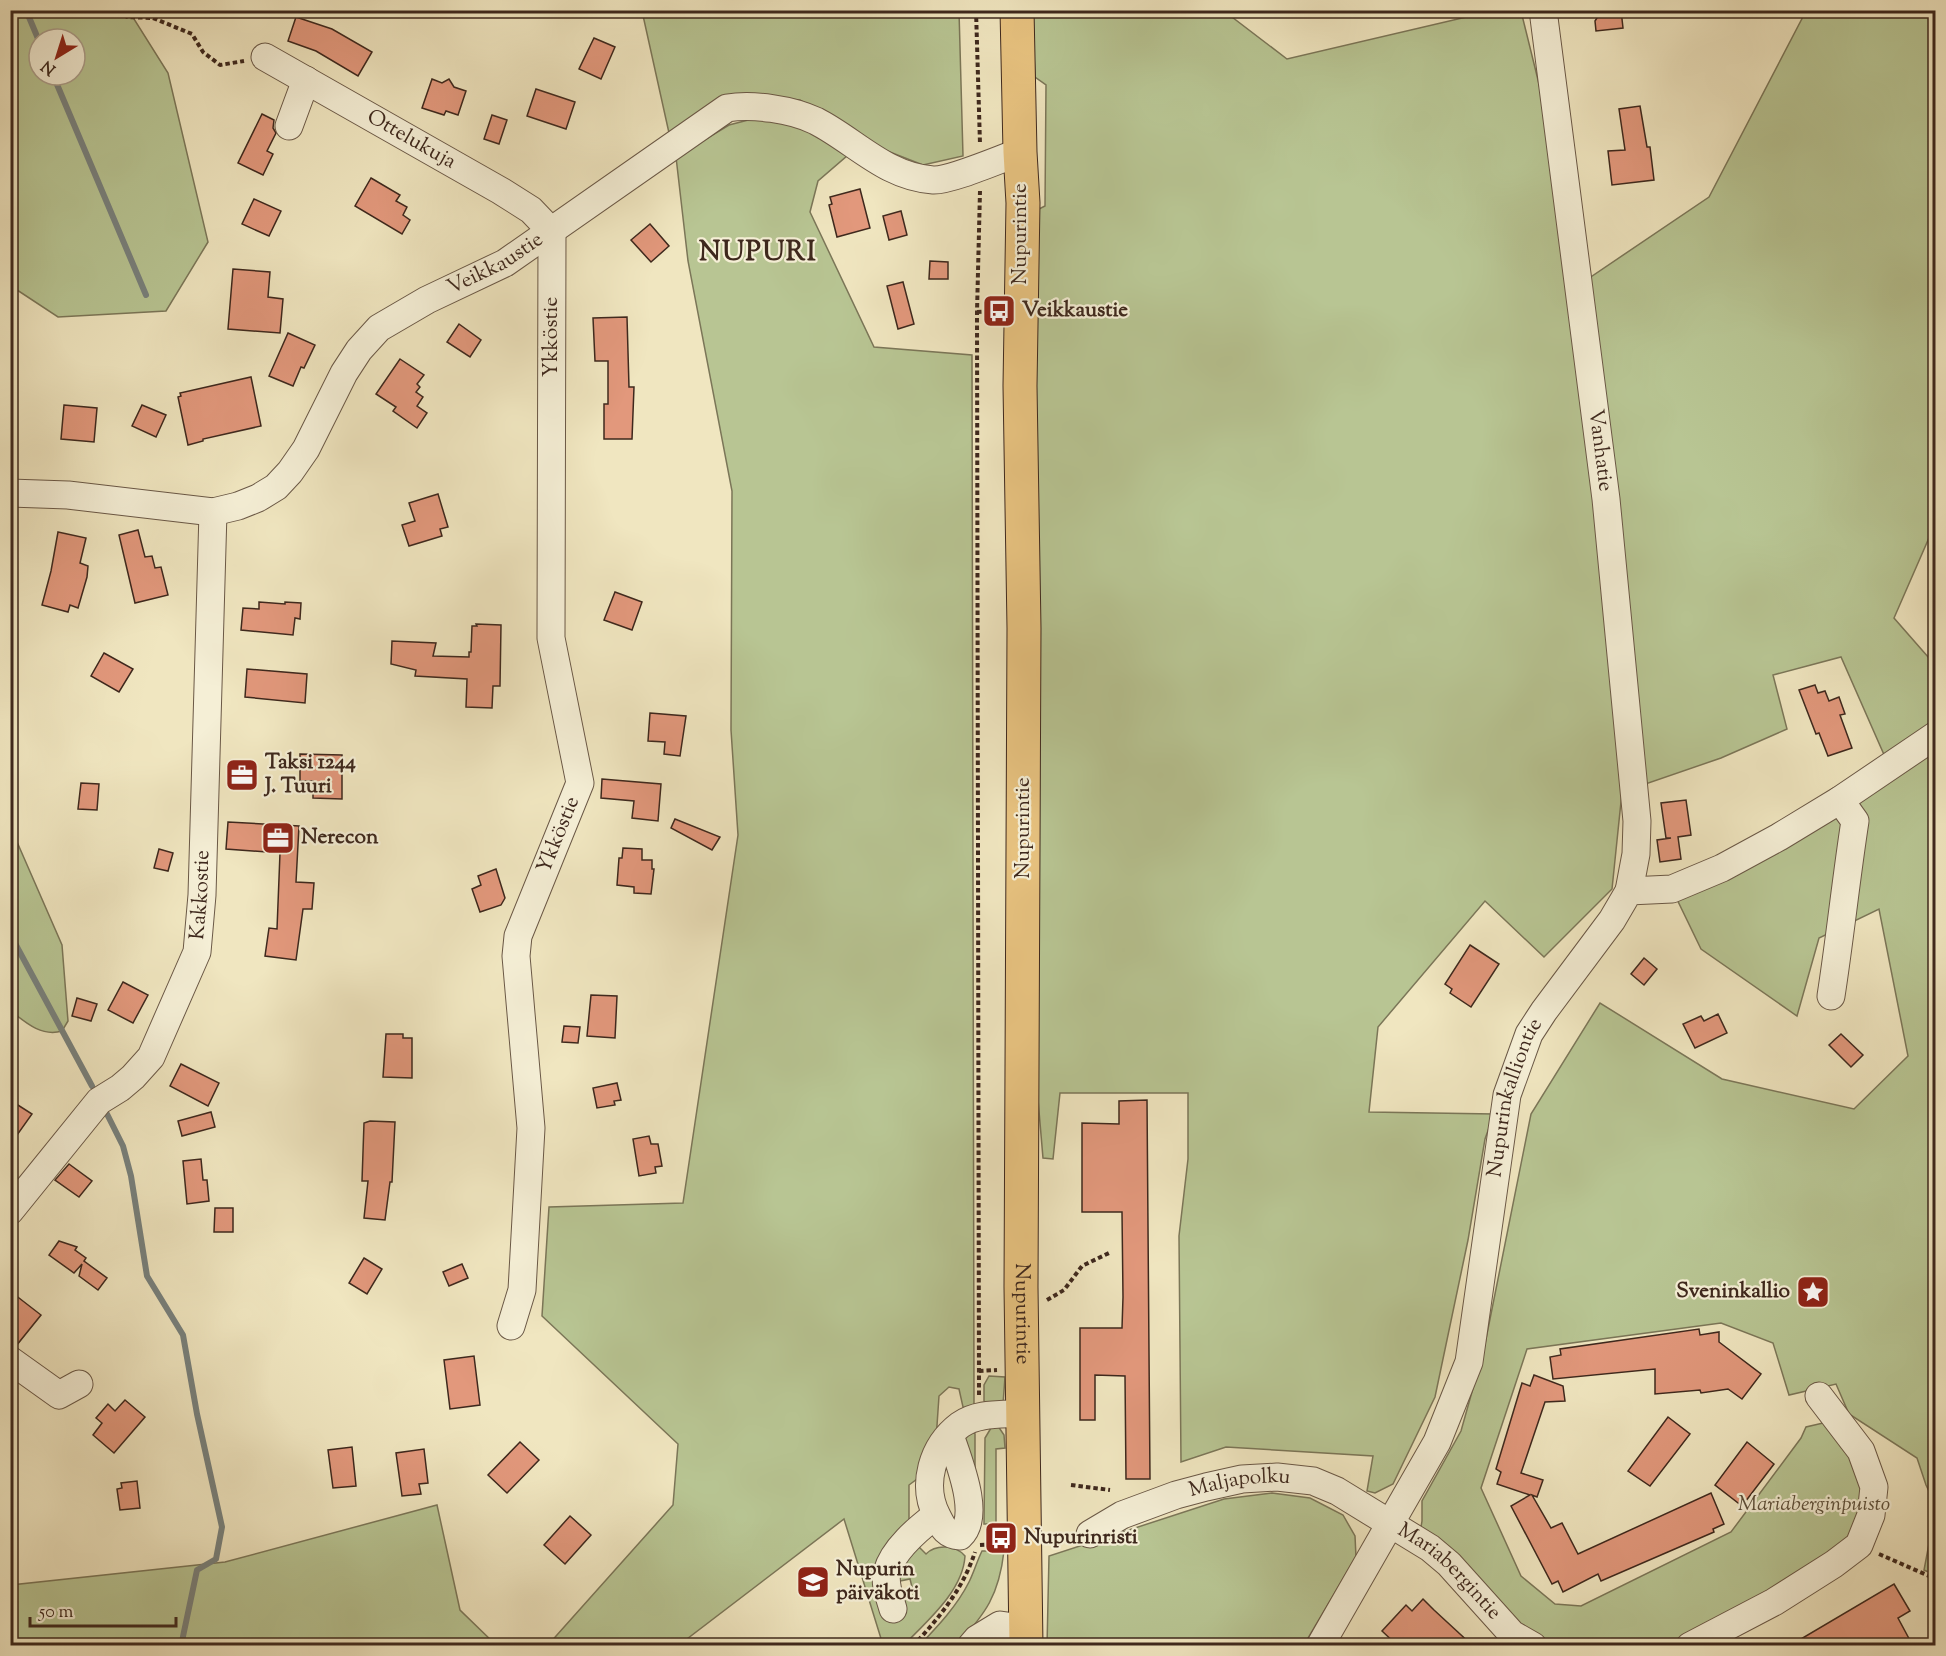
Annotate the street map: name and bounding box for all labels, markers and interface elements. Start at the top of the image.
north arrow [27,27,87,87]
text: N [37,54,61,80]
street label: Ottelukuja [361,103,462,177]
street label: Nupurintie [1006,183,1036,285]
street label: Veikkaustie [443,225,550,303]
district label: NUPURI [699,234,817,273]
bus stop icon: Veikkaustie [981,293,1017,329]
place label: Veikkaustie [1022,296,1128,326]
street label: Ykköstie [537,297,567,377]
street label: Vanhatie [1580,408,1620,493]
place label: Taksi 1244 J. Tuuri [263,748,356,802]
office icon: Taksi 1244 J. Tuuri [224,757,260,793]
street label: Nupurintie [1009,777,1039,879]
street label: Ykköstie [530,792,588,878]
office icon: Nerecon [260,820,296,856]
place label: Nerecon [301,823,379,853]
street label: Kakkostie [183,850,218,941]
street label: Nupurinkalliontie [1480,1012,1550,1179]
street label: Nupurintie [1006,1263,1037,1365]
place icon: Sveninkallio [1795,1274,1831,1310]
place label: Sveninkallio [1676,1277,1791,1307]
street label: Maljapolku [1186,1462,1292,1506]
park label: Mariaberginpuisto [1738,1490,1890,1520]
street label: Mariabergintie [1391,1516,1508,1627]
bus stop icon: Nupurinristi [983,1520,1019,1556]
place label: Nupurinristi [1024,1523,1138,1553]
place label: Nupurin päiväkoti [836,1555,919,1609]
school or university icon: Nupurin päiväkoti [795,1564,831,1600]
scale bar [30,1590,176,1628]
text: 50 m [38,1600,74,1626]

